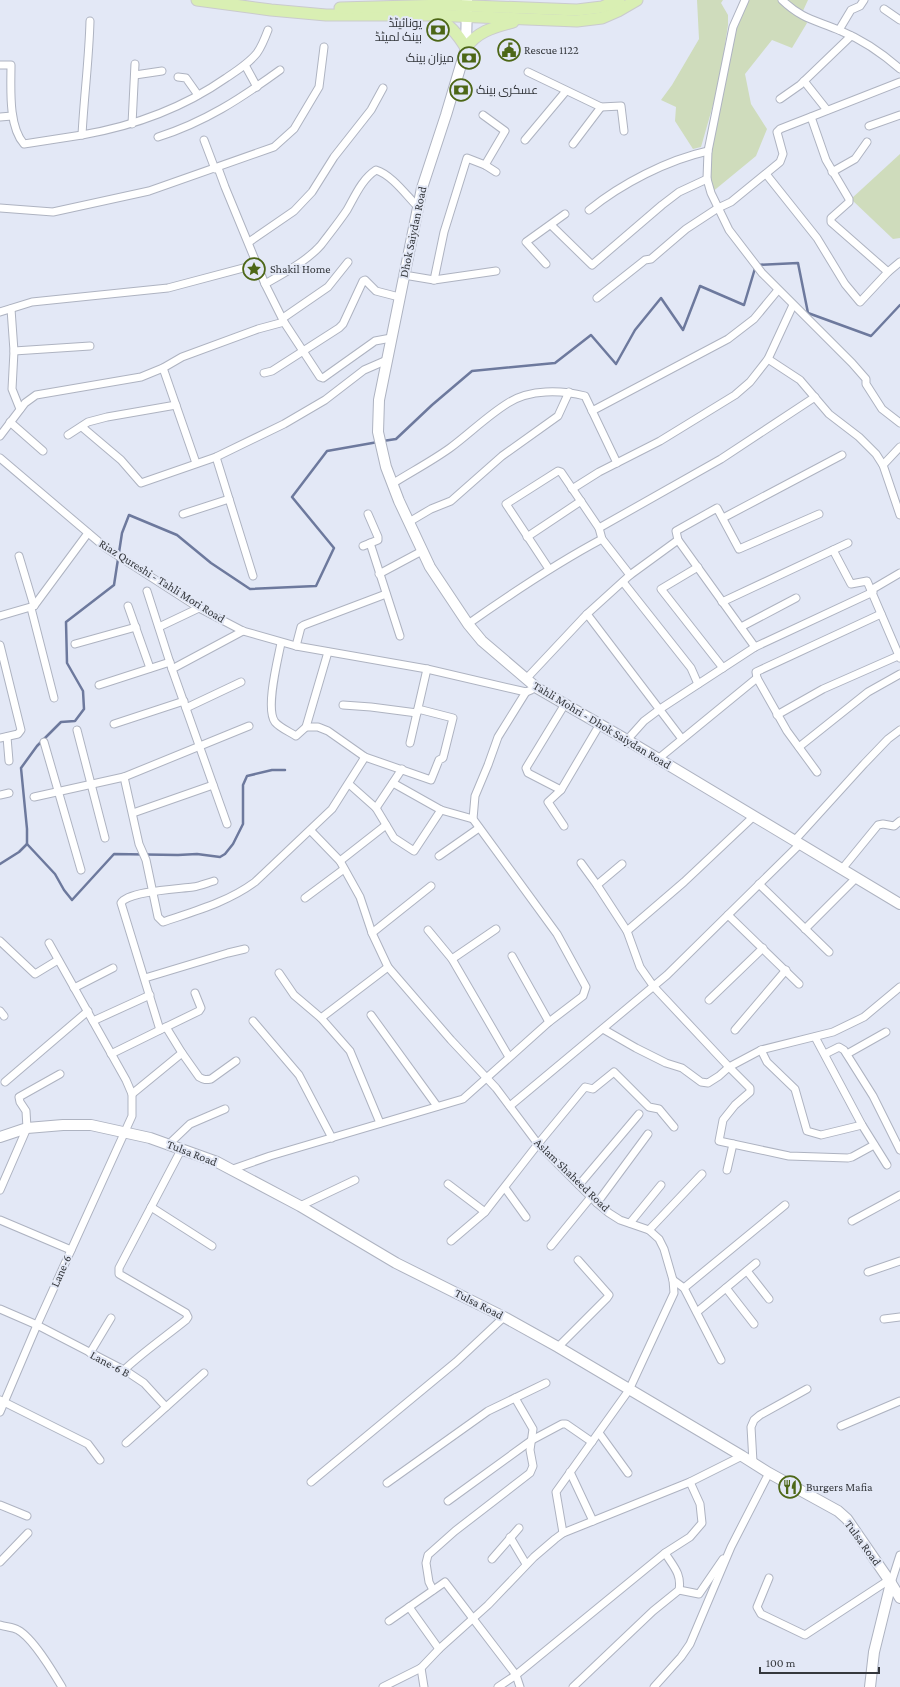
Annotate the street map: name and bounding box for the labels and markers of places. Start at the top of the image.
place label: یونائیٹڈ بینک لمیٹڈ [375,16,423,44]
bank icon: یونائیٹڈ بینک لمیٹڈ [425,17,451,43]
public building icon: Rescue 1122 [496,37,522,63]
place label: Rescue 1122 [524,43,579,57]
bank icon: میزان بینک [456,45,482,71]
place label: میزان بینک [406,51,454,65]
bank icon: عسکری بینک [448,77,474,103]
place label: عسکری بینک [476,83,538,97]
place icon: Shakil Home [241,256,267,282]
place label: Shakil Home [270,262,331,276]
restaurant icon: Burgers Mafia [777,1474,803,1500]
place label: Burgers Mafia [806,1480,873,1494]

